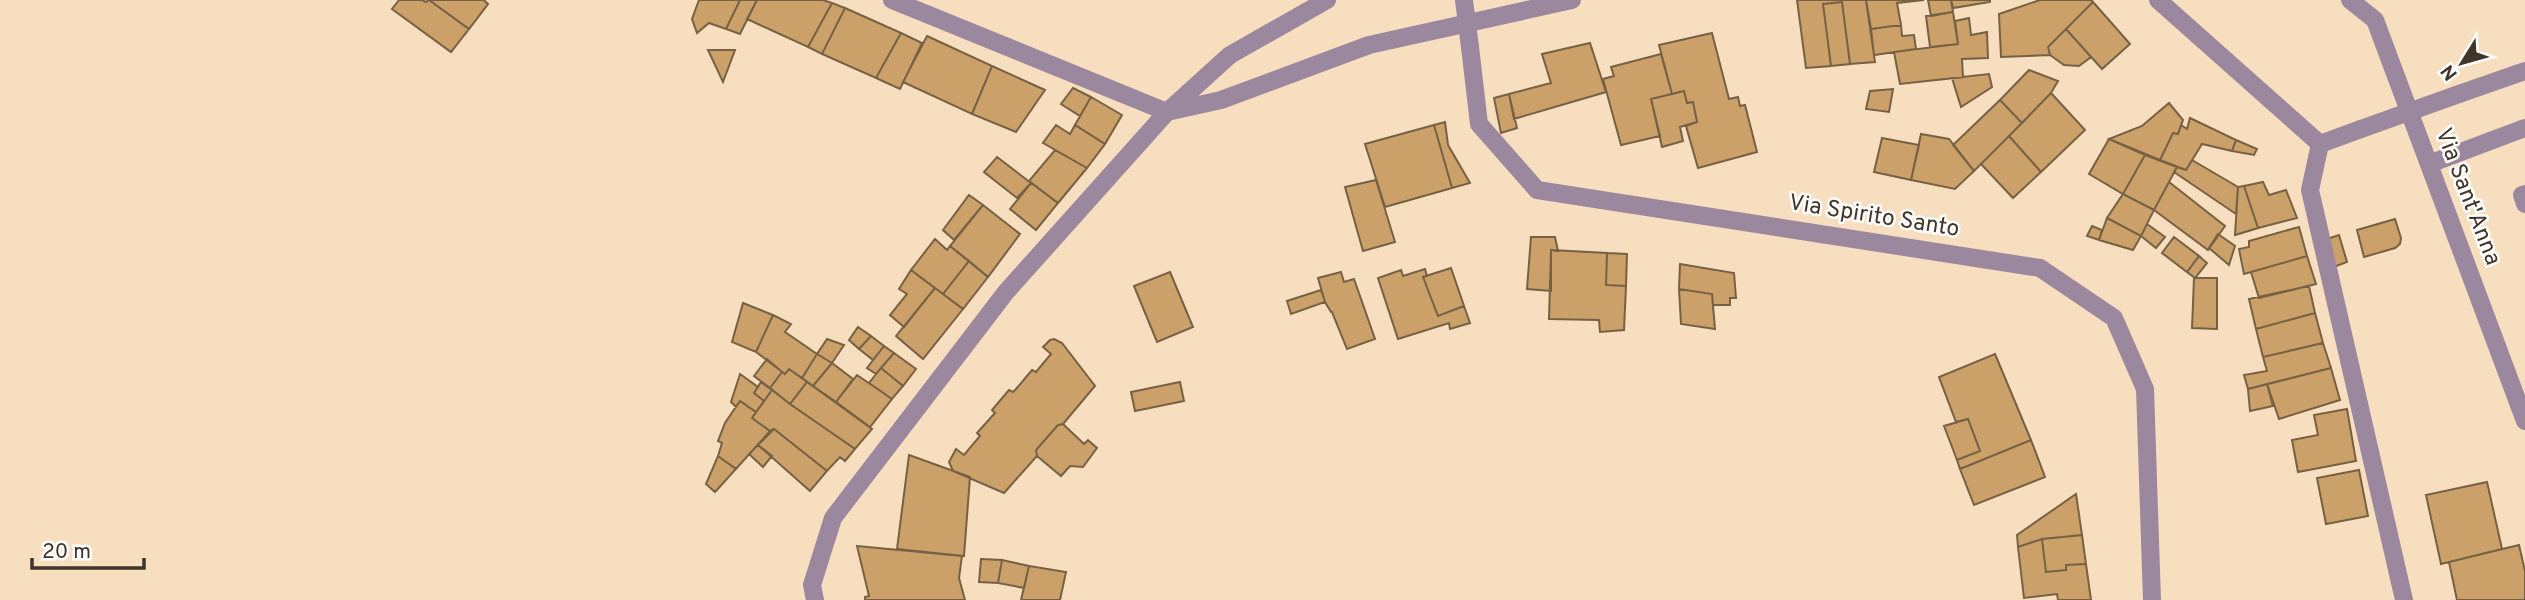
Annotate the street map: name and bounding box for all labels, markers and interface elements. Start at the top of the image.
north arrow [2427,28,2497,98]
text: N [2436,59,2464,85]
street label: Via Sant'Anna [2428,124,2506,270]
street label: Via Spirito Santo [1787,189,1961,245]
scale bar [32,526,144,570]
text: 20 m [42,539,91,566]

